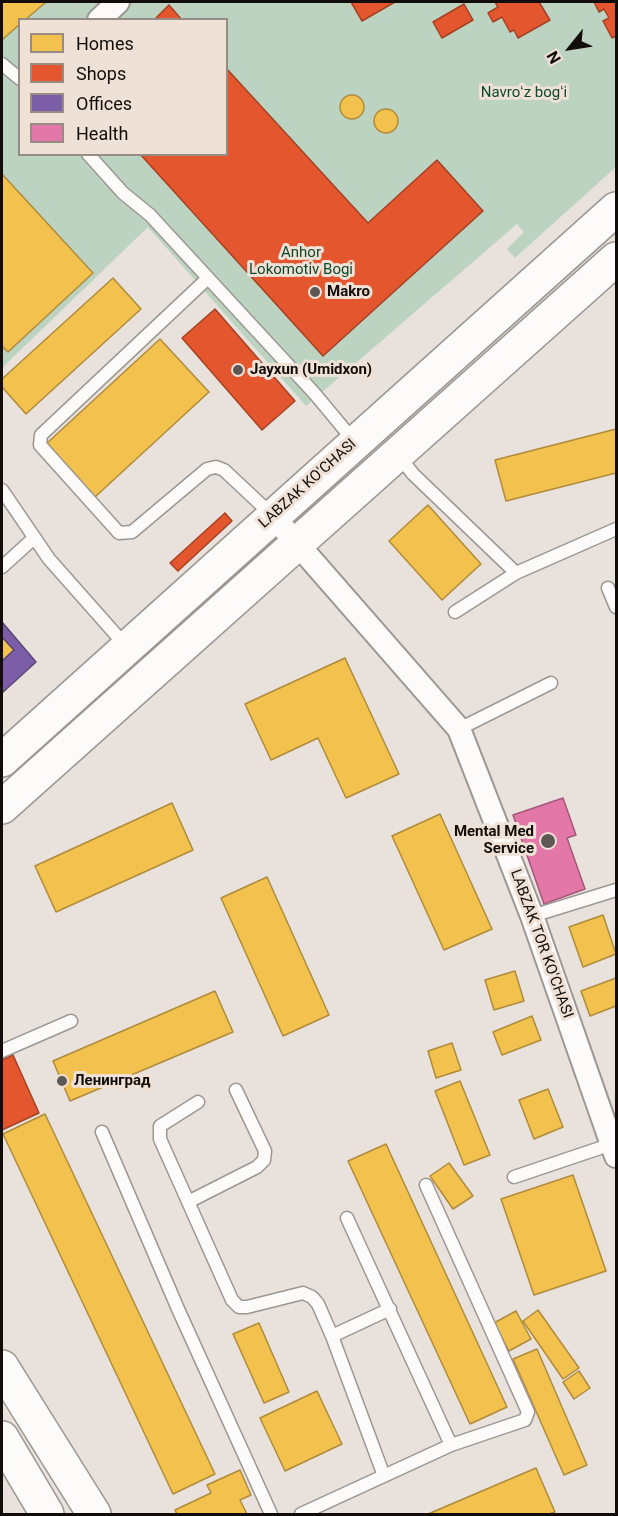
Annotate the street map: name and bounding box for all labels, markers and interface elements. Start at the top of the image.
legend [18,18,228,156]
north arrow [540,18,600,78]
text: Homes [76,33,134,54]
text: N [543,48,565,67]
text: Shops [76,63,126,84]
park label: Navroʻz bogʻi [481,84,567,102]
text: Offices [76,93,132,114]
text: Health [76,123,128,144]
park label: Anhor Lokomotiv Bogi [249,244,353,279]
place label: Makro [327,283,370,301]
marker: Makro [308,285,322,299]
place label: Jayxun (Umidxon) [250,361,372,379]
marker: Jayxun (Umidxon) [231,363,245,377]
street label: LABZAK KO'CHASI [256,436,360,532]
place label: Mental Med Service [454,823,534,858]
marker: Mental Med Service [539,832,557,850]
street label: LABZAK TOR KO'CHASI [506,867,576,1021]
place label: Ленинград [74,1072,150,1090]
marker: Ленинград [55,1074,69,1088]

